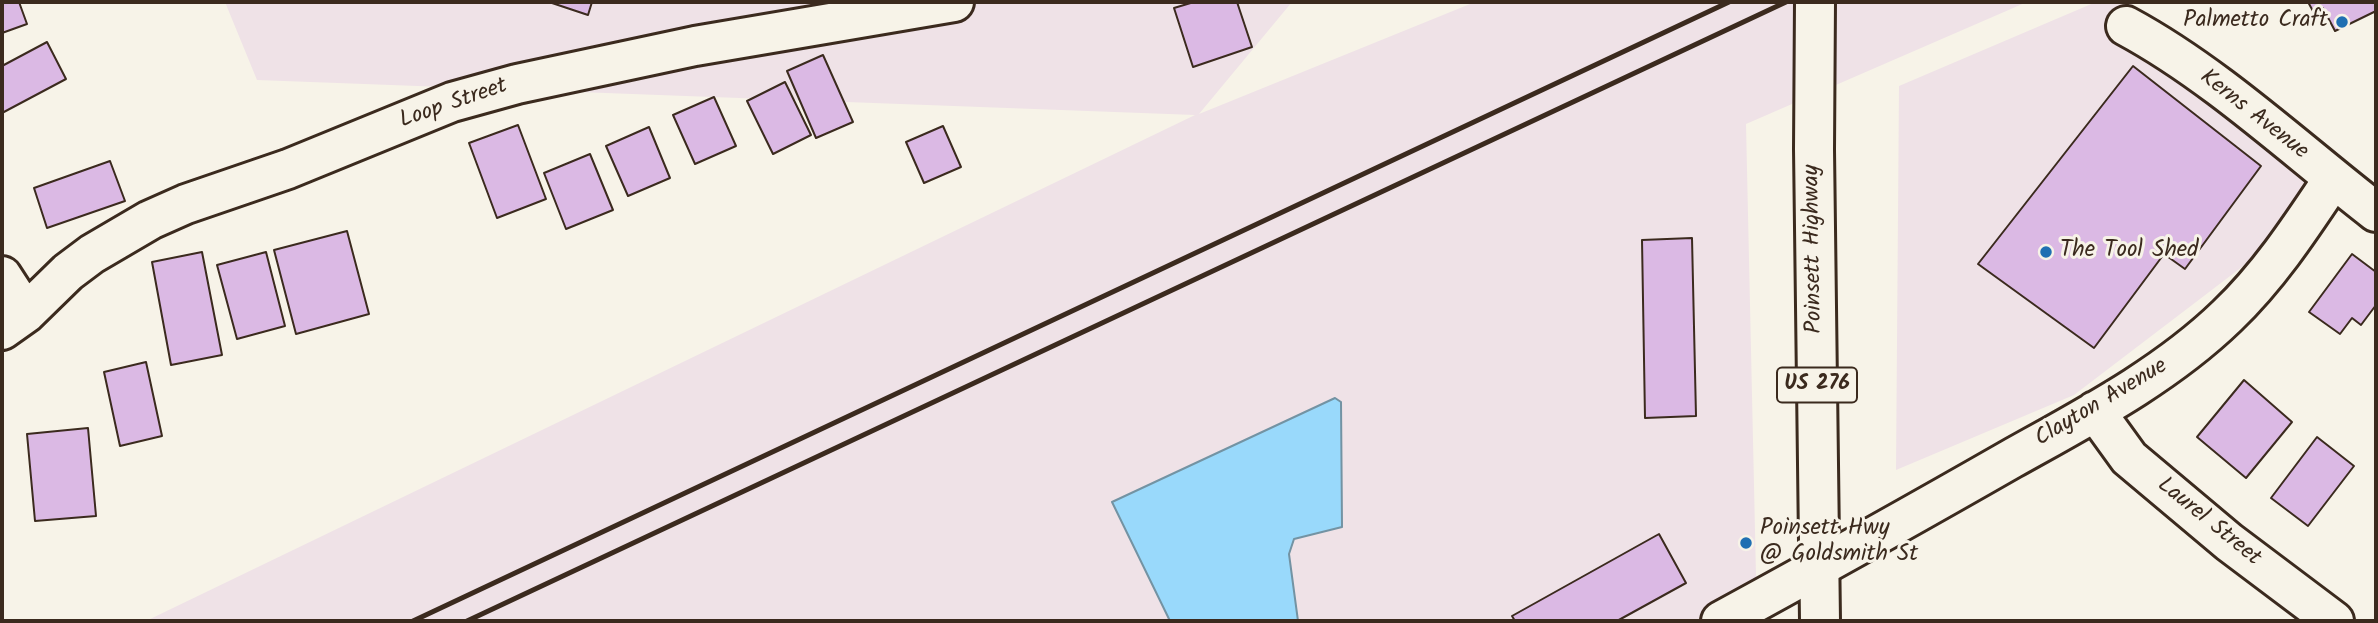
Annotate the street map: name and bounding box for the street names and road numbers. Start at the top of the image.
street label: Kerns Avenue [2193,65,2313,167]
street label: Loop Street [397,74,511,136]
street label: Poinsett Highway [1800,164,1830,334]
street label: Clayton Avenue [2031,354,2173,454]
road number: US 276 [1777,368,1857,402]
street label: Laurel Street [2151,473,2265,573]

